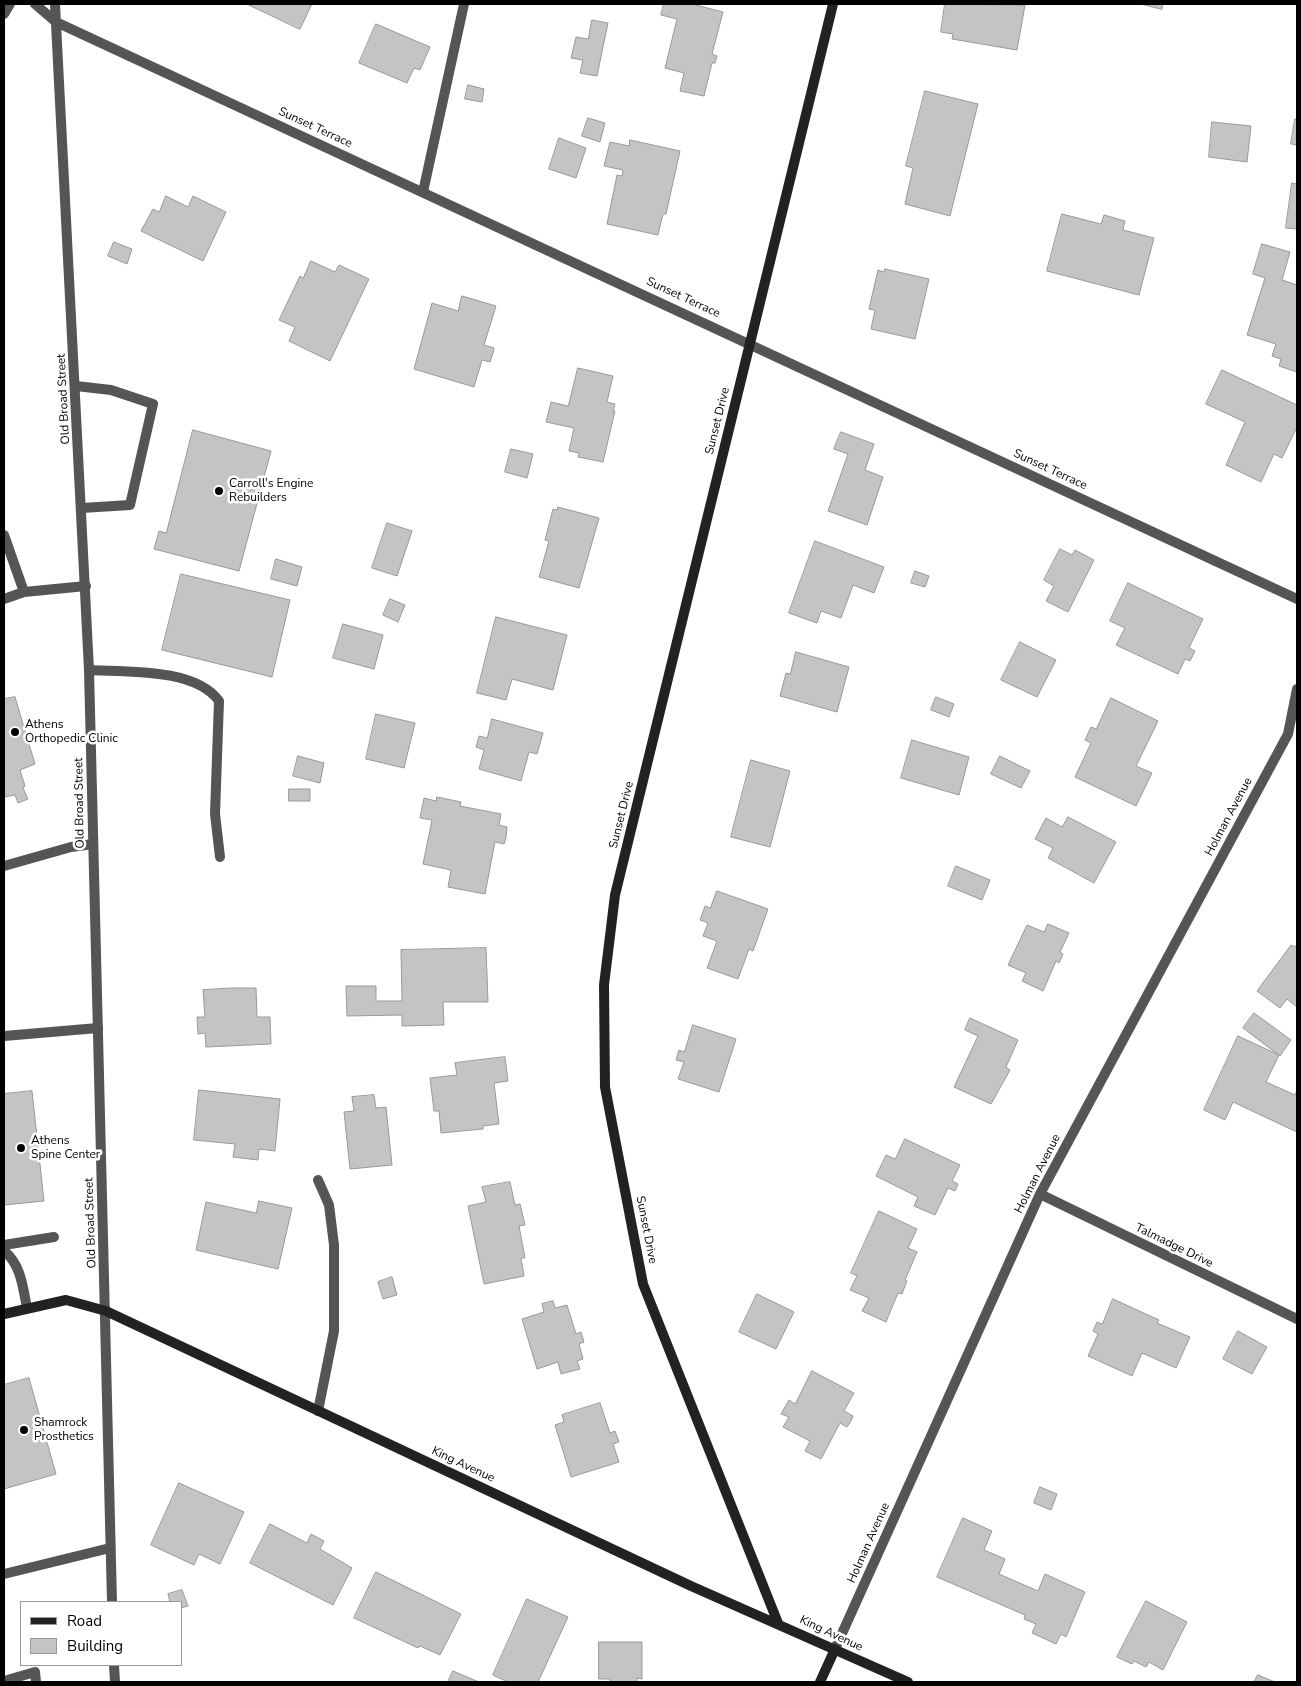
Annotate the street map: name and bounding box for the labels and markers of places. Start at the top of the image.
place label: Carroll's Engine Rebuilders [229,477,313,505]
marker: Carroll's Engine Rebuilders [213,485,225,497]
place label: Athens Orthopedic Clinic [25,718,118,746]
marker: Athens Orthopedic Clinic [9,726,21,738]
place label: Athens Spine Center [31,1134,100,1162]
marker: Athens Spine Center [15,1142,27,1154]
place label: Shamrock Prosthetics [34,1416,94,1444]
marker: Shamrock Prosthetics [18,1424,30,1436]

